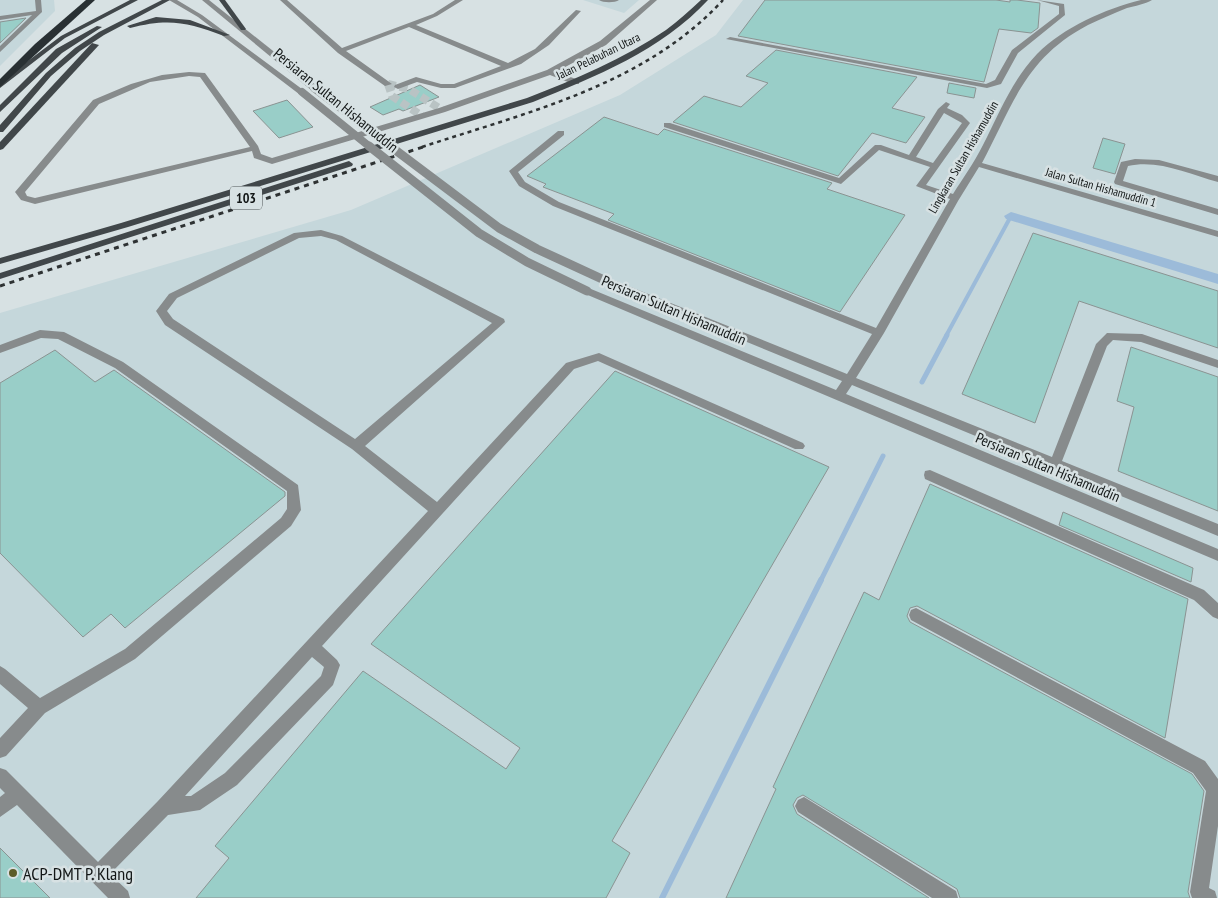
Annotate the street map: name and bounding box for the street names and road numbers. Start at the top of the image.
street label: Jalan Pelabuhan Utara [553,29,643,83]
street label: Persiaran Sultan Hishamuddin [270,44,402,156]
street label: Lingkaran Sultan Hishamuddin [925,98,1001,216]
street label: Jalan Sultan Hishamuddin 1 [1043,164,1158,210]
road number: 103 [230,187,262,210]
street label: Persiaran Sultan Hishamuddin [599,271,749,349]
street label: Persiaran Sultan Hishamuddin [973,428,1123,506]

